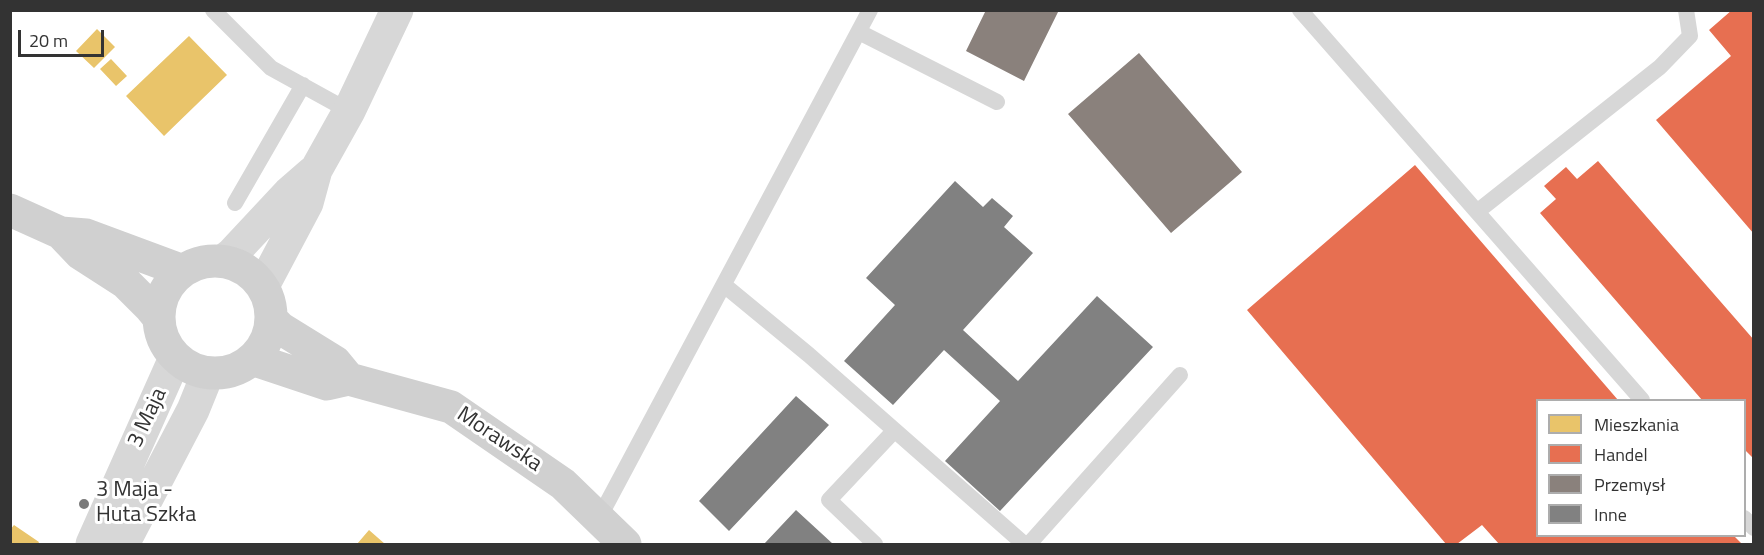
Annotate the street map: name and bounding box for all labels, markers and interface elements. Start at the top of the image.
scale bar [21,18,106,56]
text: 20 m [29,27,68,54]
street label: 3 Maja [123,384,173,452]
legend [1536,399,1746,537]
street label: Morawska [451,402,547,478]
text: Mieszkania [1594,411,1679,438]
text: Handel [1594,441,1648,468]
text: Przemysł [1594,471,1666,498]
place label: 3 Maja - Huta Szkła [96,478,196,530]
marker: 3 Maja - Huta Szkła [77,497,91,511]
text: Inne [1594,501,1627,528]

